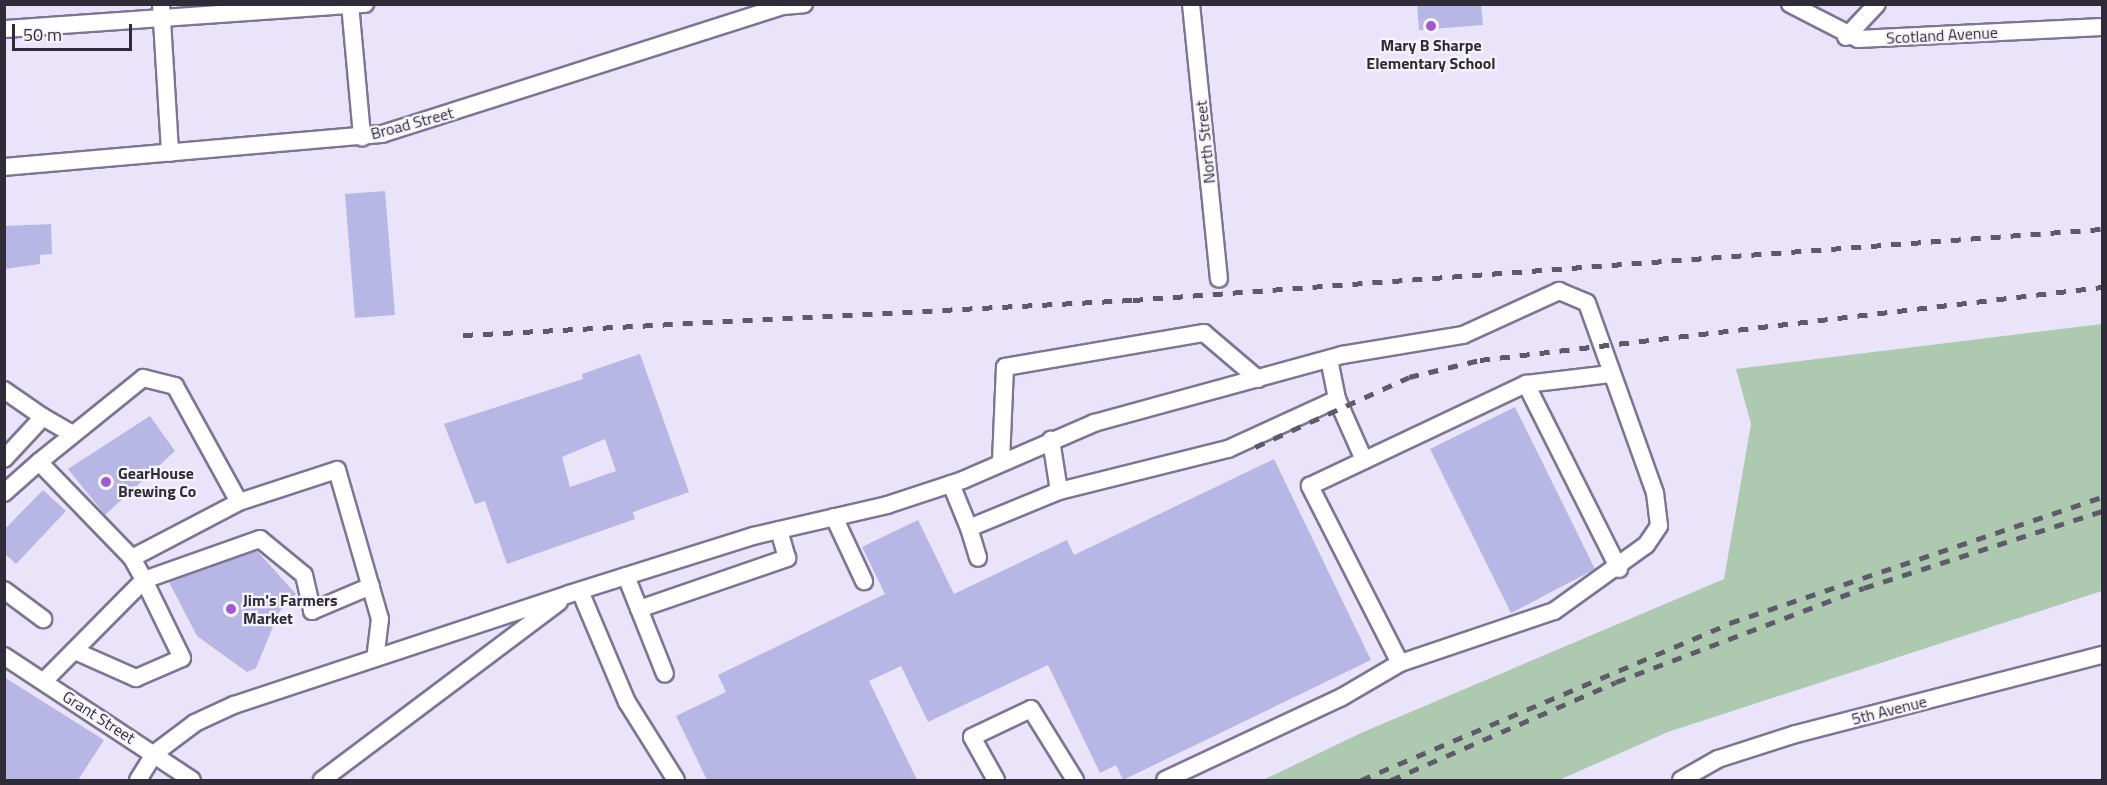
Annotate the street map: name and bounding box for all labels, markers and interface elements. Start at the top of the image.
scale bar [15,12,135,50]
marker: Mary B Sharpe Elementary School [1424,19,1438,33]
text: 50 m [23,21,62,48]
street label: Scotland Avenue [1886,22,1998,48]
place label: Mary B Sharpe Elementary School [1366,35,1496,73]
street label: North Street [1191,99,1219,185]
street label: Broad Street [368,103,456,143]
place label: GearHouse Brewing Co [118,463,196,501]
marker: GearHouse Brewing Co [99,475,113,489]
place label: Jim's Farmers Market [243,590,338,628]
marker: Jim's Farmers Market [224,602,238,616]
street label: Grant Street [59,687,139,747]
street label: 5th Avenue [1849,691,1929,729]

